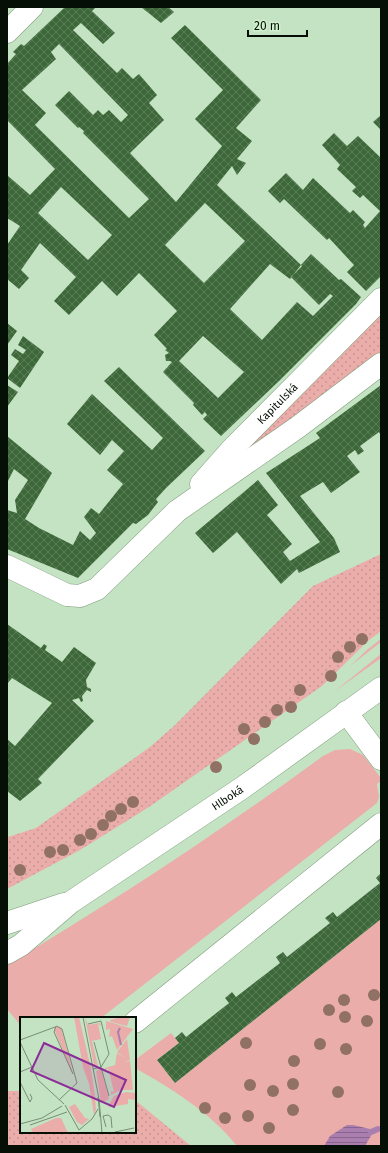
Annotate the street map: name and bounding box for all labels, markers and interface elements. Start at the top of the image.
scale bar [248,12,307,38]
text: 20 m [254,19,280,33]
street label: Kapitulská [254,380,300,427]
street label: Hlboká [209,783,246,813]
inset map [20,1017,136,1133]

